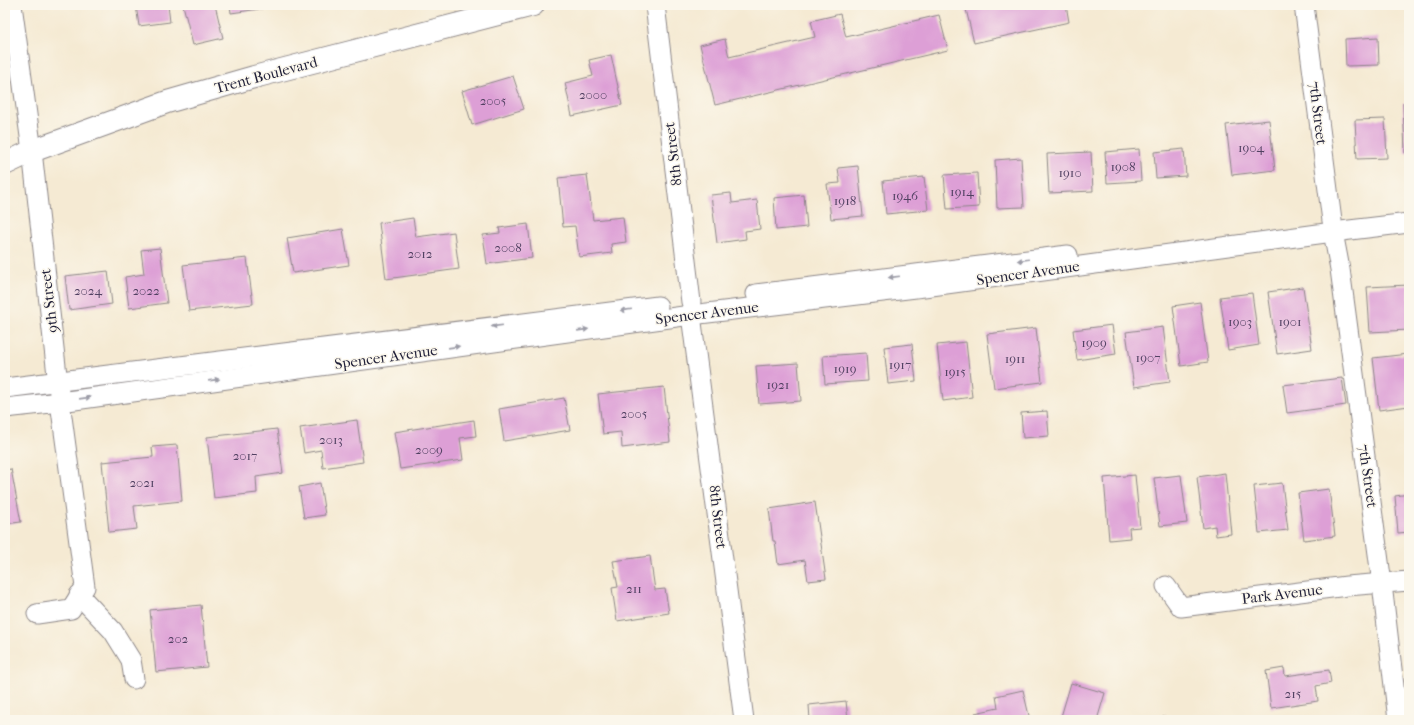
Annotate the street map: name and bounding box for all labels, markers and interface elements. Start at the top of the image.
street label: Trent Boulevard [213,52,320,97]
street label: 7th Street [1305,80,1331,146]
house number: 2000 [579,87,607,102]
house number: 2005 [480,93,507,108]
street label: 8th Street [660,120,686,187]
house number: 1904 [1238,140,1264,155]
house number: 1908 [1110,159,1136,174]
house number: 1910 [1058,165,1082,180]
house number: 1914 [950,184,974,199]
house number: 1946 [892,188,919,203]
house number: 1918 [834,193,856,208]
house number: 2008 [494,240,522,255]
house number: 2012 [407,246,433,261]
street label: Spencer Avenue [975,257,1081,289]
one-way arrow [1017,257,1029,263]
street label: 9th Street [36,267,62,334]
one-way arrow [888,273,900,280]
house number: 2024 [74,283,102,298]
house number: 2022 [132,283,160,298]
street label: Spencer Avenue [654,298,760,328]
one-way arrow [620,307,632,313]
house number: 1903 [1228,314,1252,329]
house number: 1901 [1278,314,1302,329]
one-way arrow [491,323,503,330]
one-way arrow [577,327,589,333]
house number: 1909 [1081,335,1107,350]
street label: Spencer Avenue [333,341,439,373]
one-way arrow [448,344,460,350]
house number: 1907 [1136,350,1160,365]
house number: 1911 [1005,351,1025,366]
house number: 1917 [889,357,911,372]
house number: 1919 [834,361,857,376]
house number: 1915 [944,364,966,379]
one-way arrow [208,377,220,383]
house number: 1921 [767,377,789,392]
one-way arrow [79,395,91,401]
house number: 2005 [621,406,648,421]
house number: 2013 [319,432,343,447]
house number: 2009 [415,442,443,457]
street label: 7th Street [1355,443,1381,509]
house number: 2017 [233,448,257,463]
house number: 2021 [129,475,155,490]
street label: 8th Street [705,484,731,551]
street label: Park Avenue [1240,580,1324,608]
house number: 211 [626,581,642,596]
house number: 202 [168,631,189,646]
house number: 215 [1285,686,1302,701]

